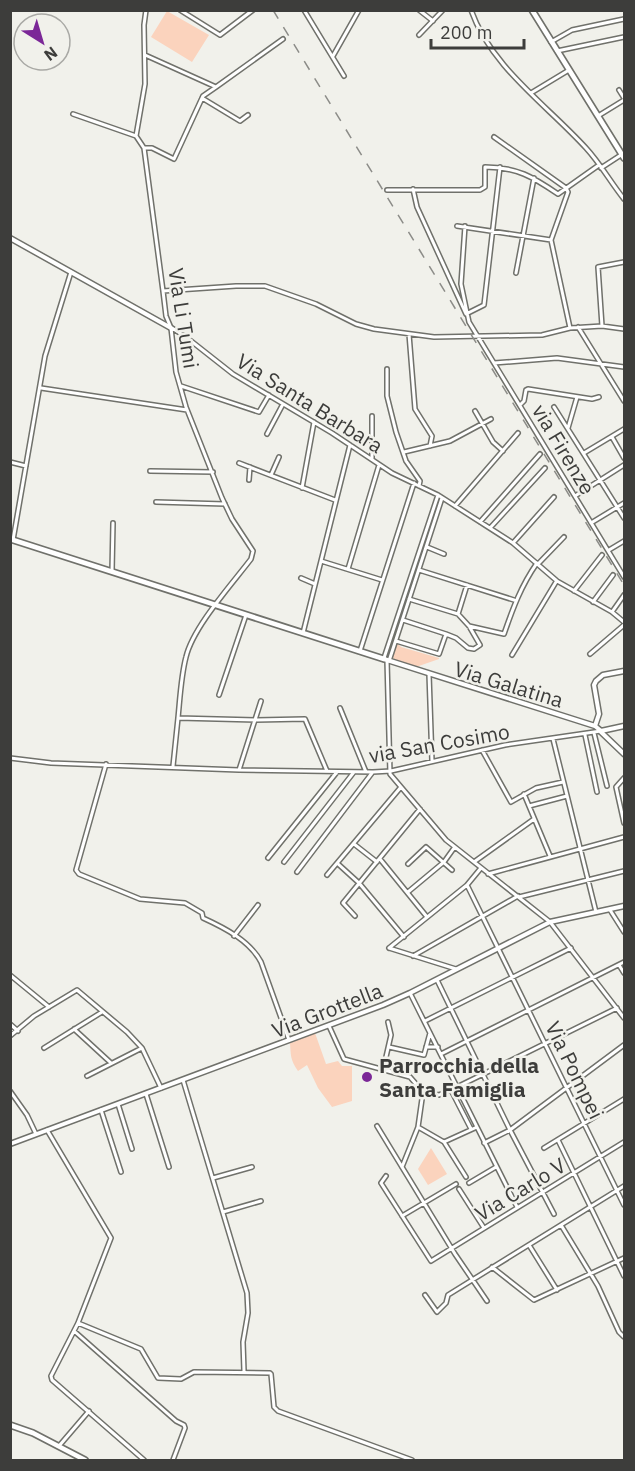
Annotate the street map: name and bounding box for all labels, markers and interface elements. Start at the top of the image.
north arrow [12,12,72,72]
scale bar [431,12,524,50]
text: 200 m [440,21,492,44]
text: N [40,43,62,65]
street label: Via Li Tumi [162,266,206,370]
street label: Via Santa Barbara [231,347,389,459]
street label: via Firenze [526,399,602,499]
street label: Via Galatina [451,654,567,714]
street label: via San Cosimo [366,717,512,769]
street label: Via Grottella [268,976,386,1044]
street label: Via Pompei [539,1016,611,1124]
place label: Parrocchia della Santa Famiglia [379,1051,539,1103]
marker: Parrocchia della Santa Famiglia [360,1070,374,1084]
street label: Via Carlo V [469,1151,571,1227]

